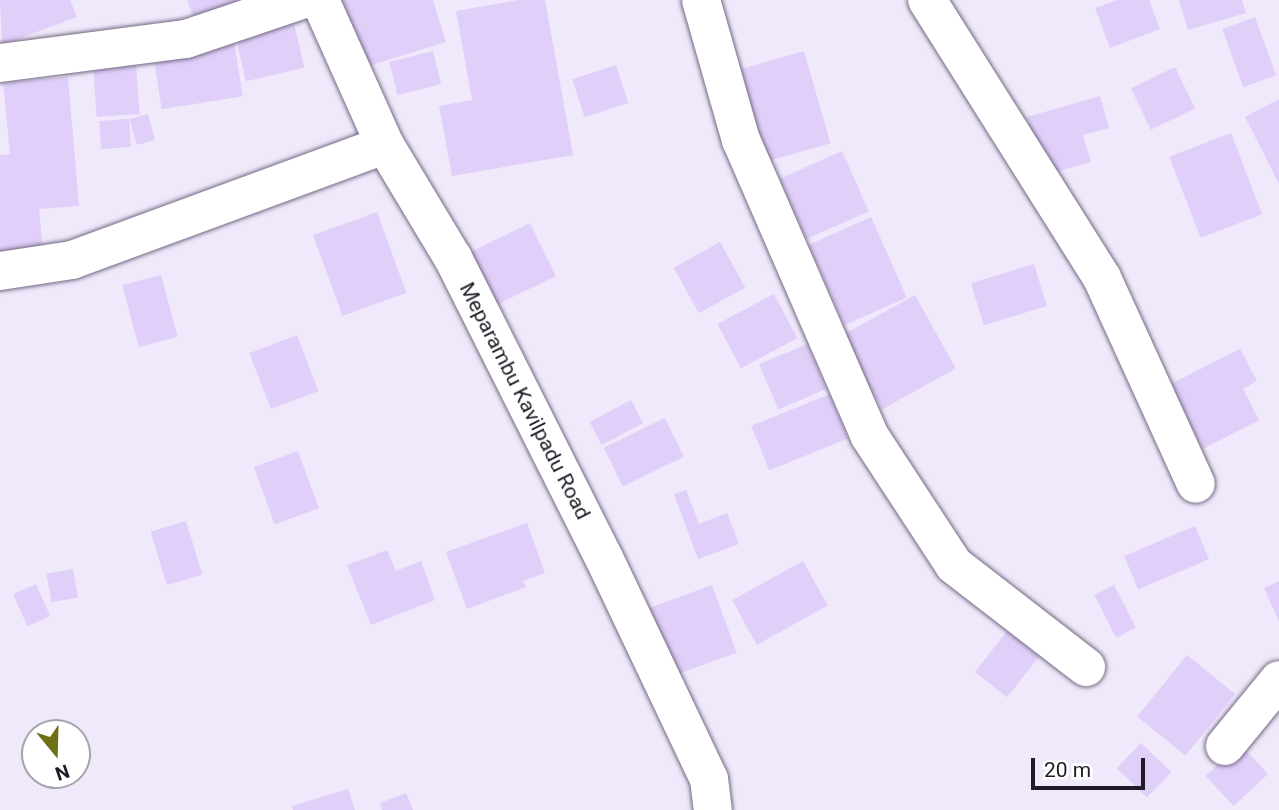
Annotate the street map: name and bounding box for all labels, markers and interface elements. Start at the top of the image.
street label: Meparambu Kavilpadu Road [454,278,596,524]
north arrow [21,719,91,789]
scale bar [1034,744,1148,788]
text: 20 m [1044,758,1091,782]
text: N [52,759,72,785]

